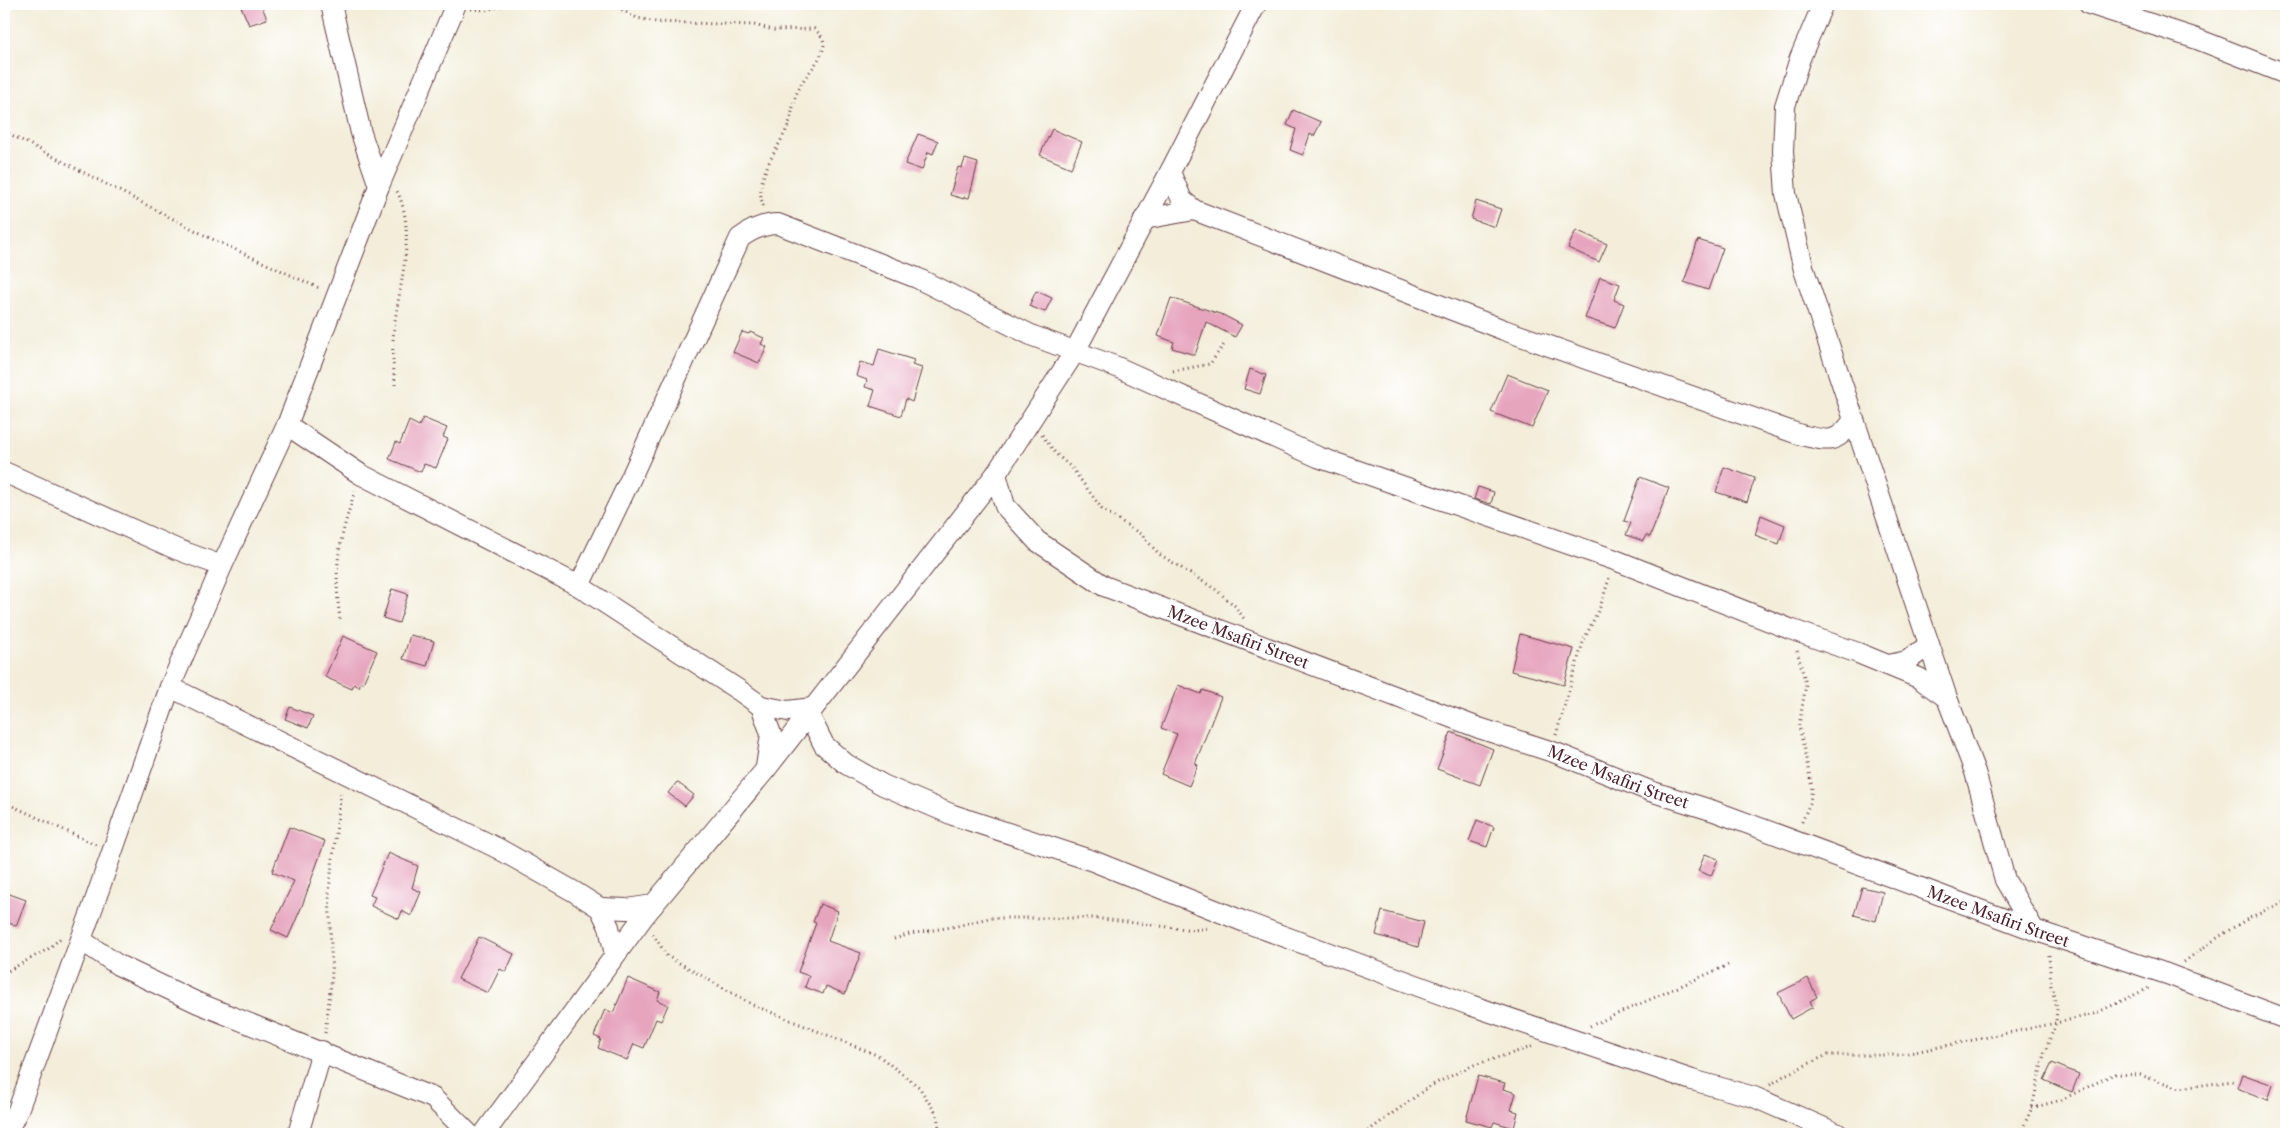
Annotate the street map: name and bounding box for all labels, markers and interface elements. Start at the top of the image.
street label: Mzee Msafiri Street [1165,601,1312,673]
street label: Mzee Msafiri Street [1545,741,1692,813]
street label: Mzee Msafiri Street [1925,881,2072,951]

